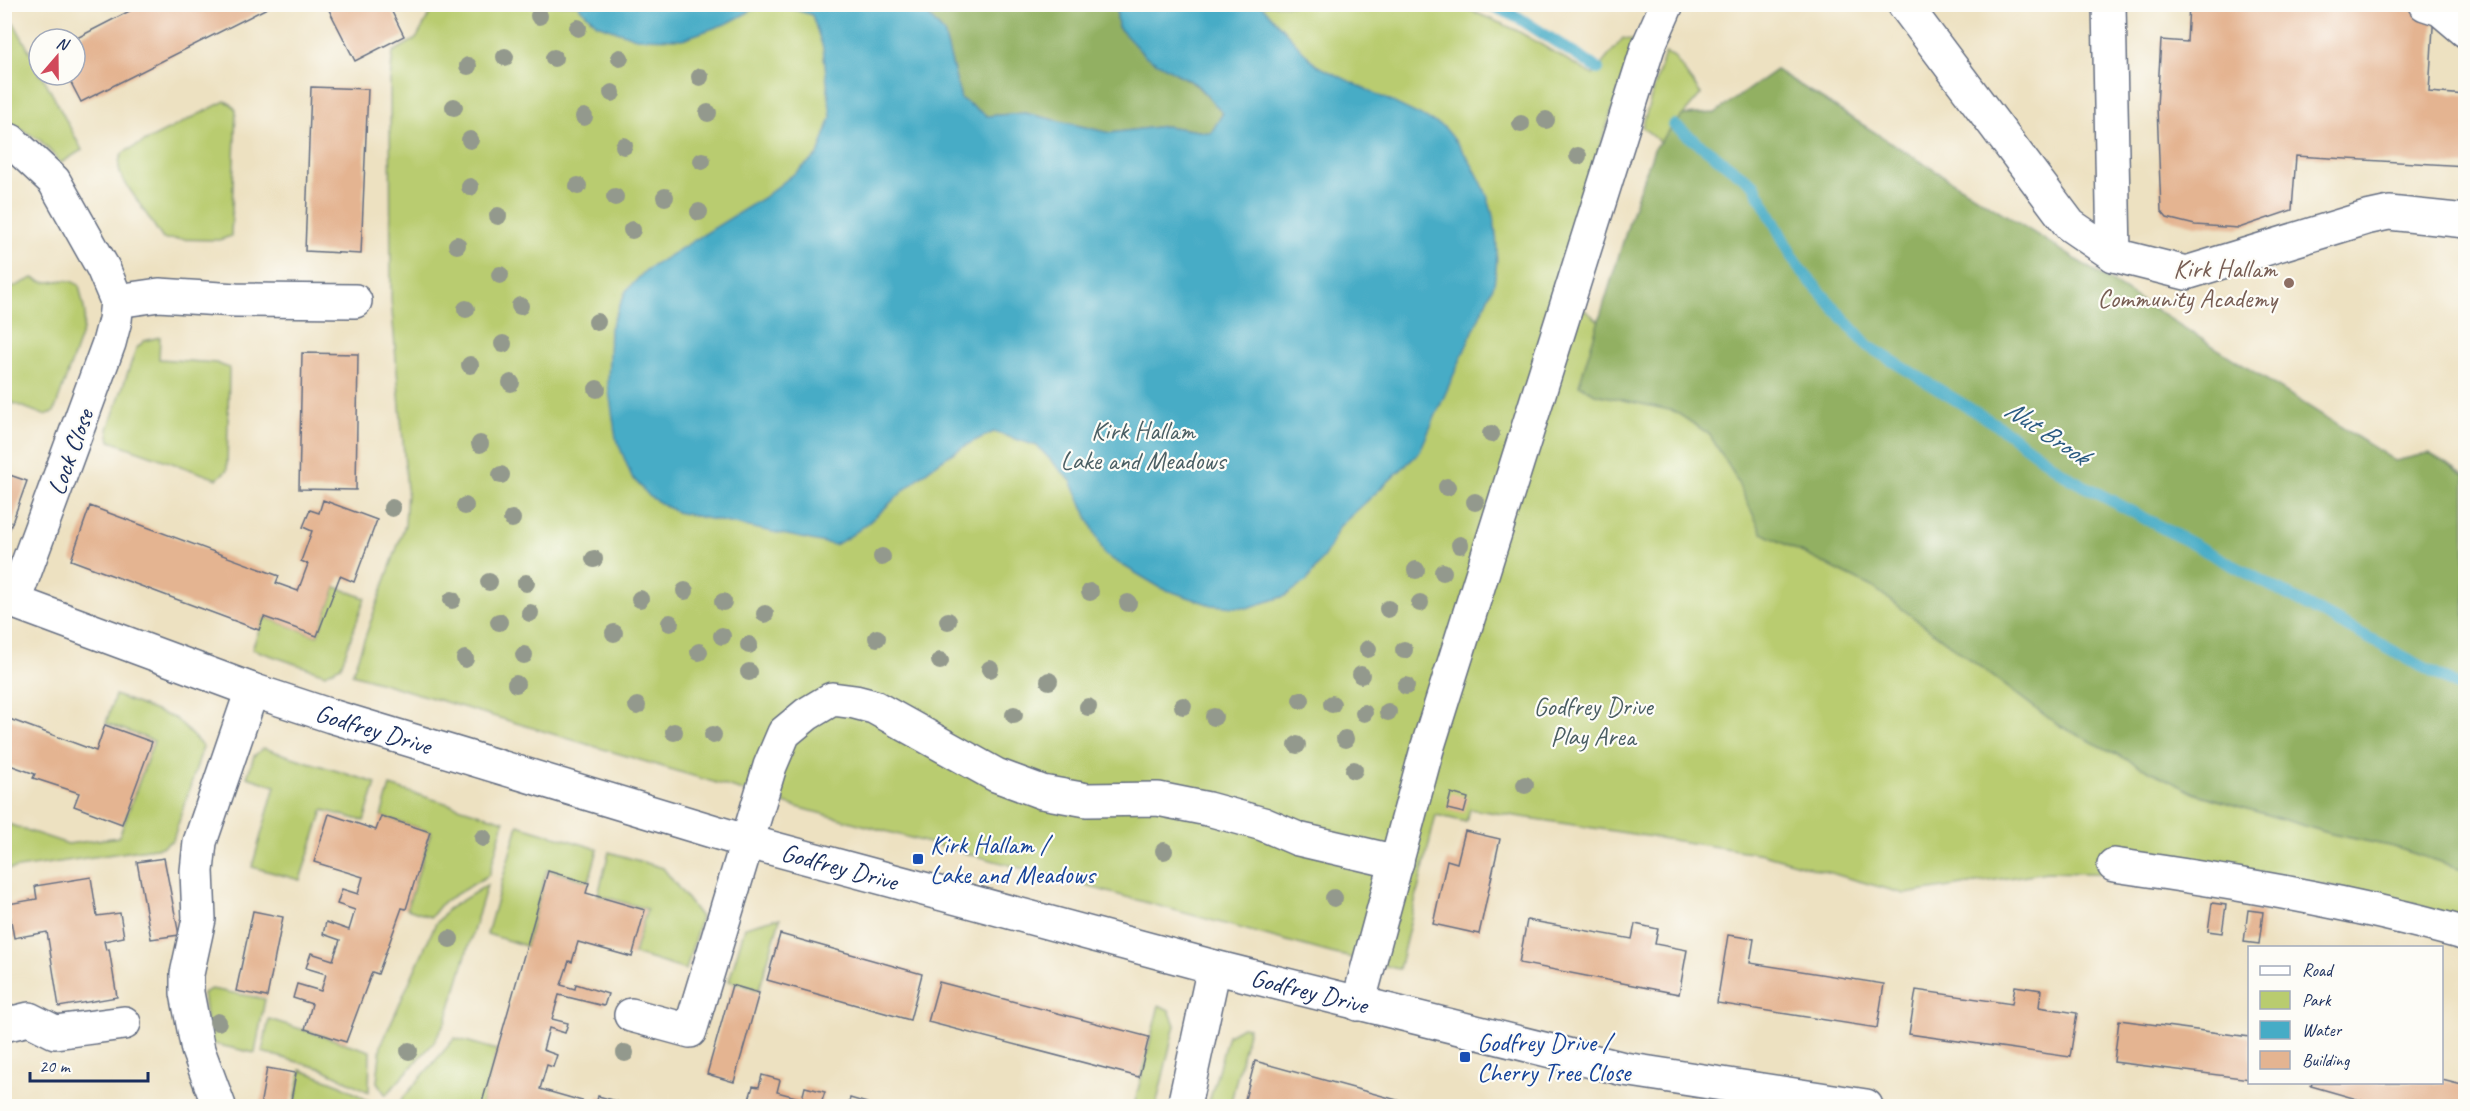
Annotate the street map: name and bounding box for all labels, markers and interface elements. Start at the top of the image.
north arrow [27,27,87,87]
text: N [54,33,73,56]
place label: Kirk Hallam Community Academy [2098,252,2279,315]
marker: Kirk Hallam Community Academy [2282,276,2296,290]
water label: Nut Brook [1998,392,2100,475]
street label: Lock Close [40,403,102,499]
park label: Kirk Hallam Lake and Meadows [1061,414,1228,477]
park label: Godfrey Drive Play Area [1534,690,1655,753]
street label: Godfrey Drive [311,696,437,763]
place label: Kirk Hallam / Lake and Meadows [930,828,1097,891]
street label: Godfrey Drive [778,836,904,899]
marker: Kirk Hallam / Lake and Meadows [911,852,925,866]
legend [2248,946,2443,1084]
text: Road [2302,959,2335,981]
street label: Godfrey Drive [1247,961,1373,1022]
text: Park [2302,989,2332,1011]
text: Water [2302,1019,2343,1041]
place label: Godfrey Drive / Cherry Tree Close [1477,1026,1633,1089]
scale bar [30,1045,148,1083]
text: Building [2302,1049,2351,1071]
marker: Godfrey Drive / Cherry Tree Close [1458,1050,1472,1064]
text: 20 m [39,1055,72,1077]

